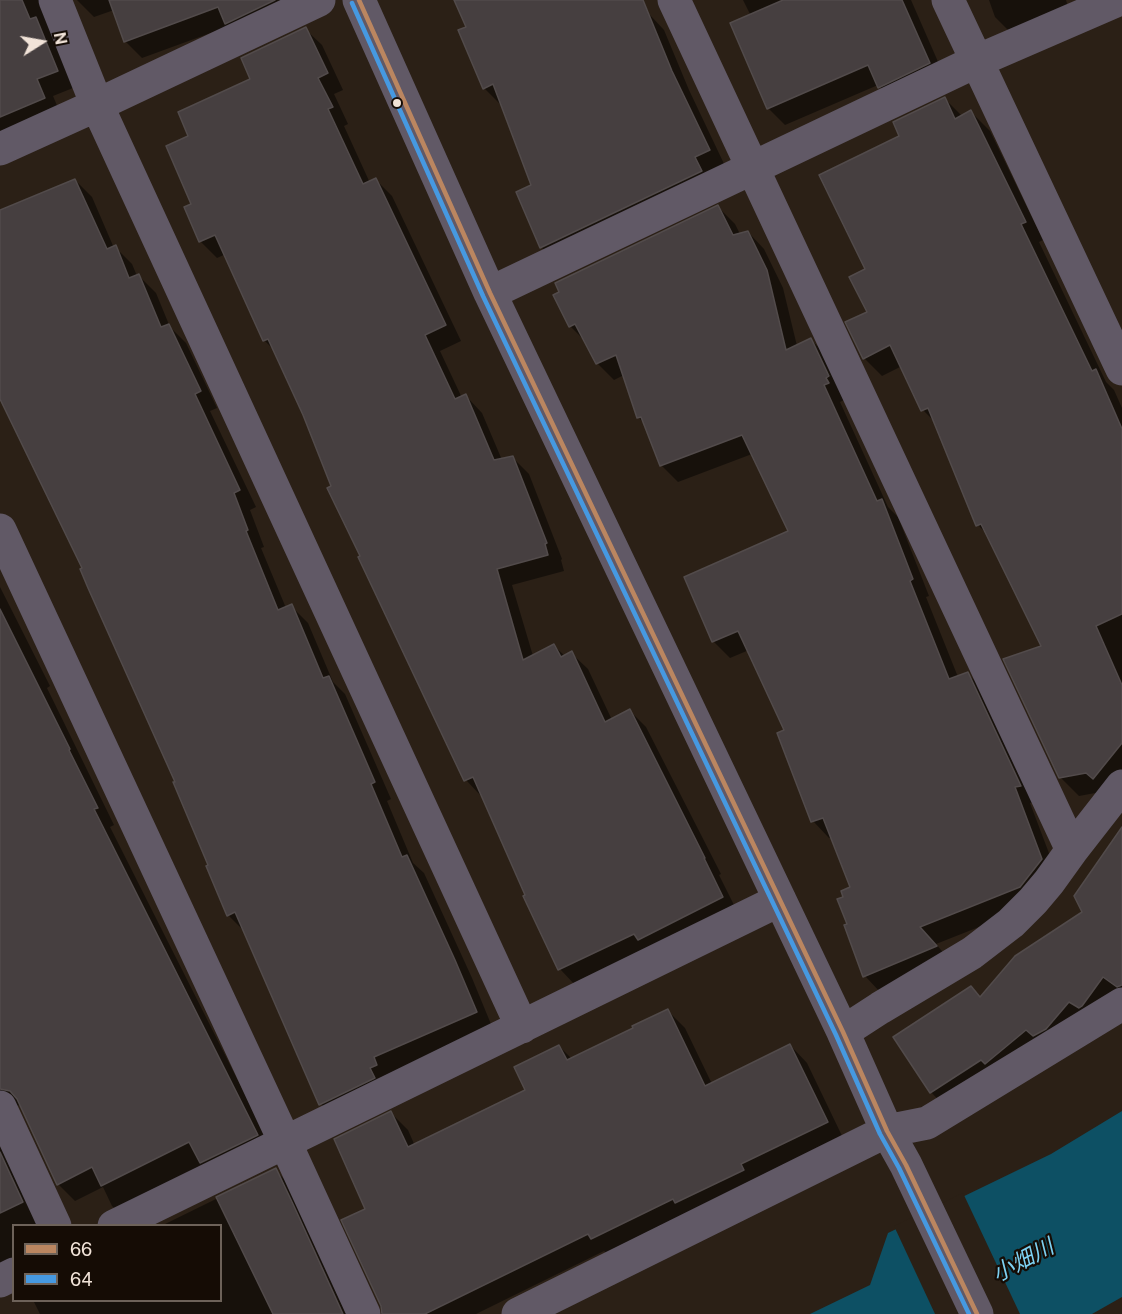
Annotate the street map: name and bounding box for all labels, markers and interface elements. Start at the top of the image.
north arrow [12,12,72,72]
text: N [50,31,71,46]
unlabelled marker [391,97,403,109]
legend [12,1224,222,1302]
water label: 小畑川 [988,1234,1058,1288]
text: 66 [70,1239,92,1260]
text: 64 [70,1269,93,1290]

